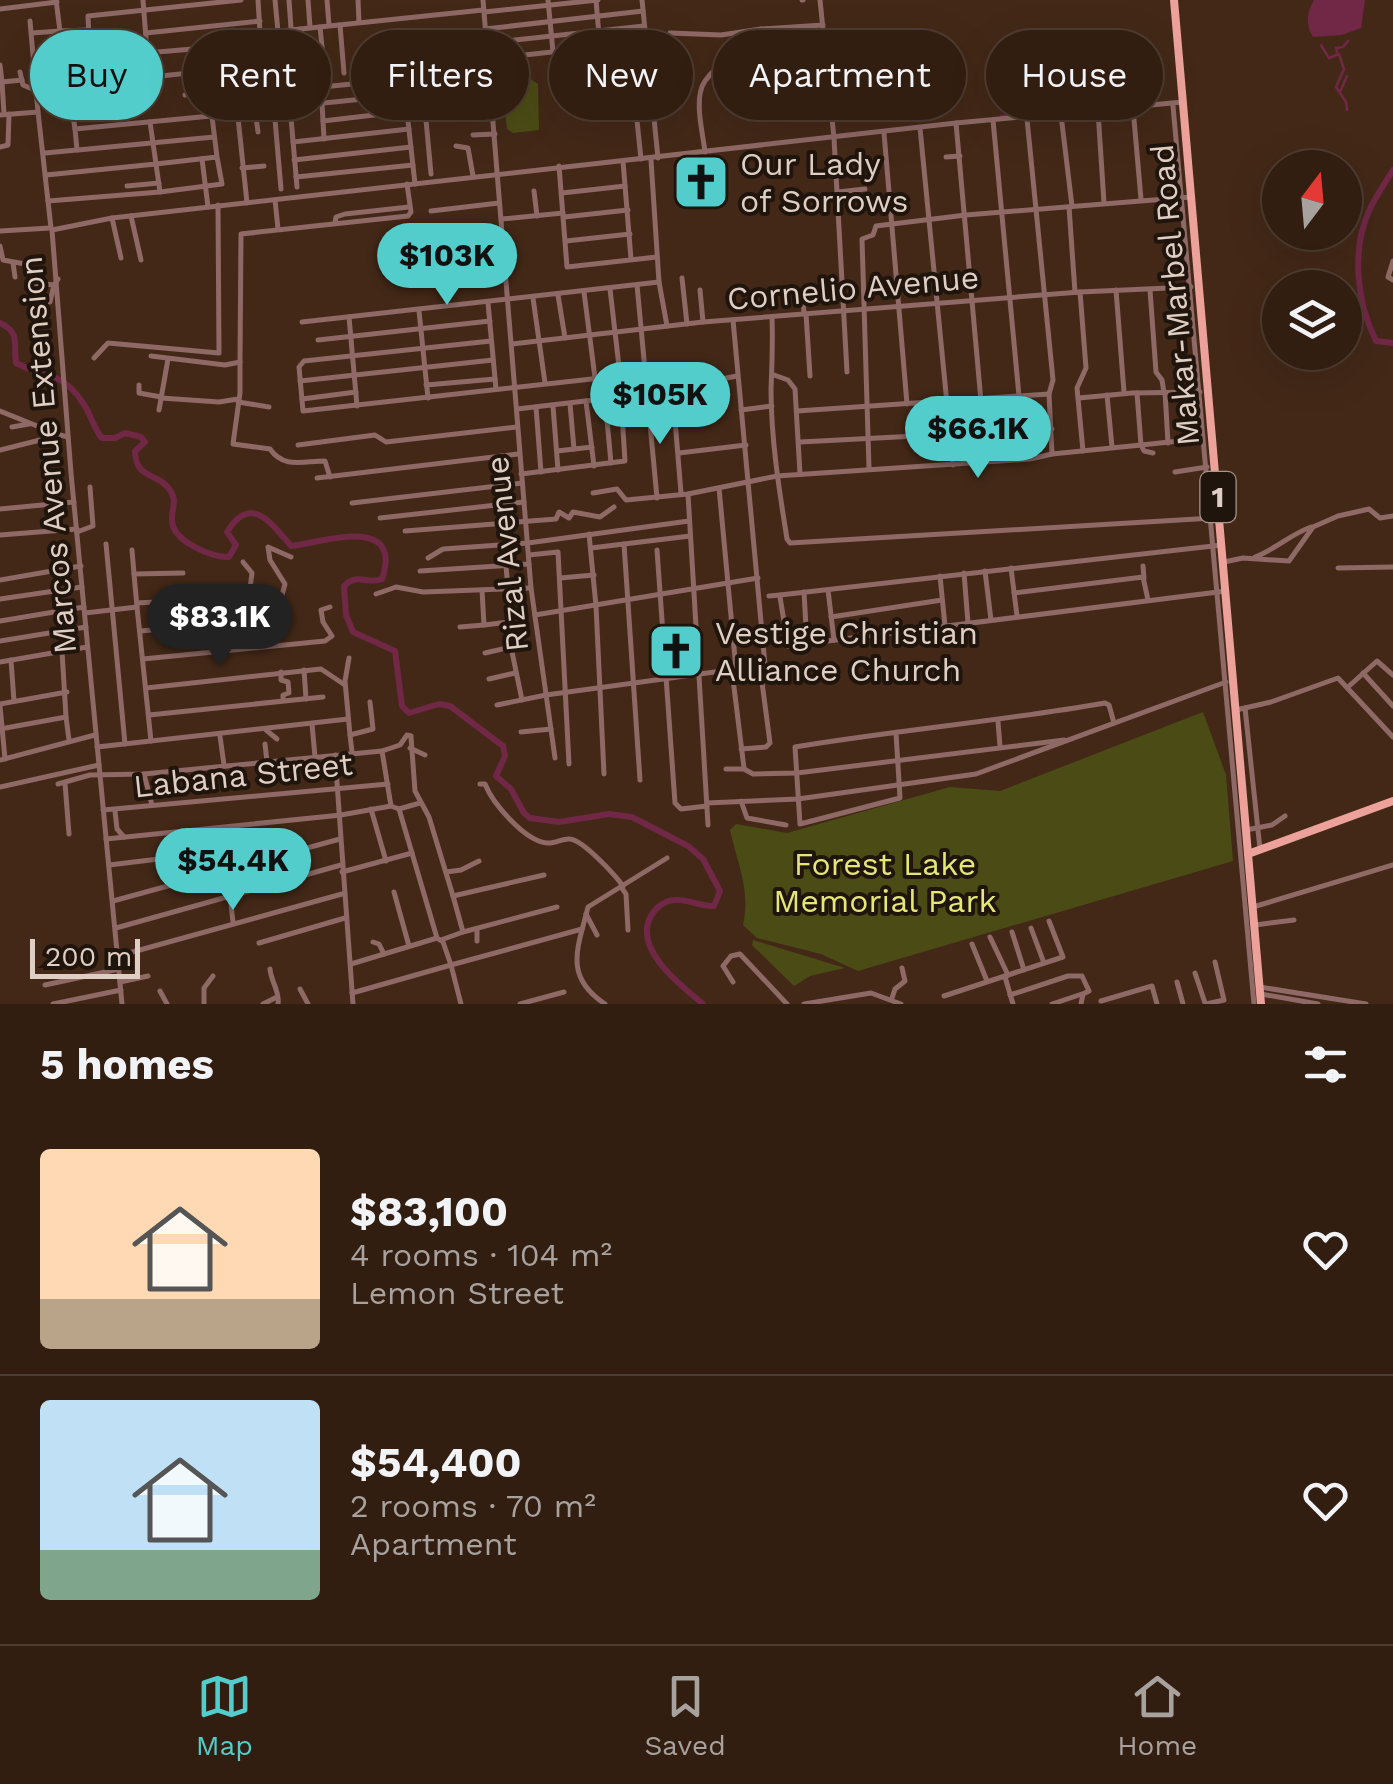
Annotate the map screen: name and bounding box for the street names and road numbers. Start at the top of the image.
street label: Makar-Marbel Road [1143,143,1207,447]
street label: Marcos Avenue Extension [12,255,84,655]
street label: Cornelio Avenue [725,258,981,318]
street label: Rizal Avenue [478,454,536,654]
road number: 1 [1200,472,1236,522]
street label: Labana Street [132,745,354,805]

